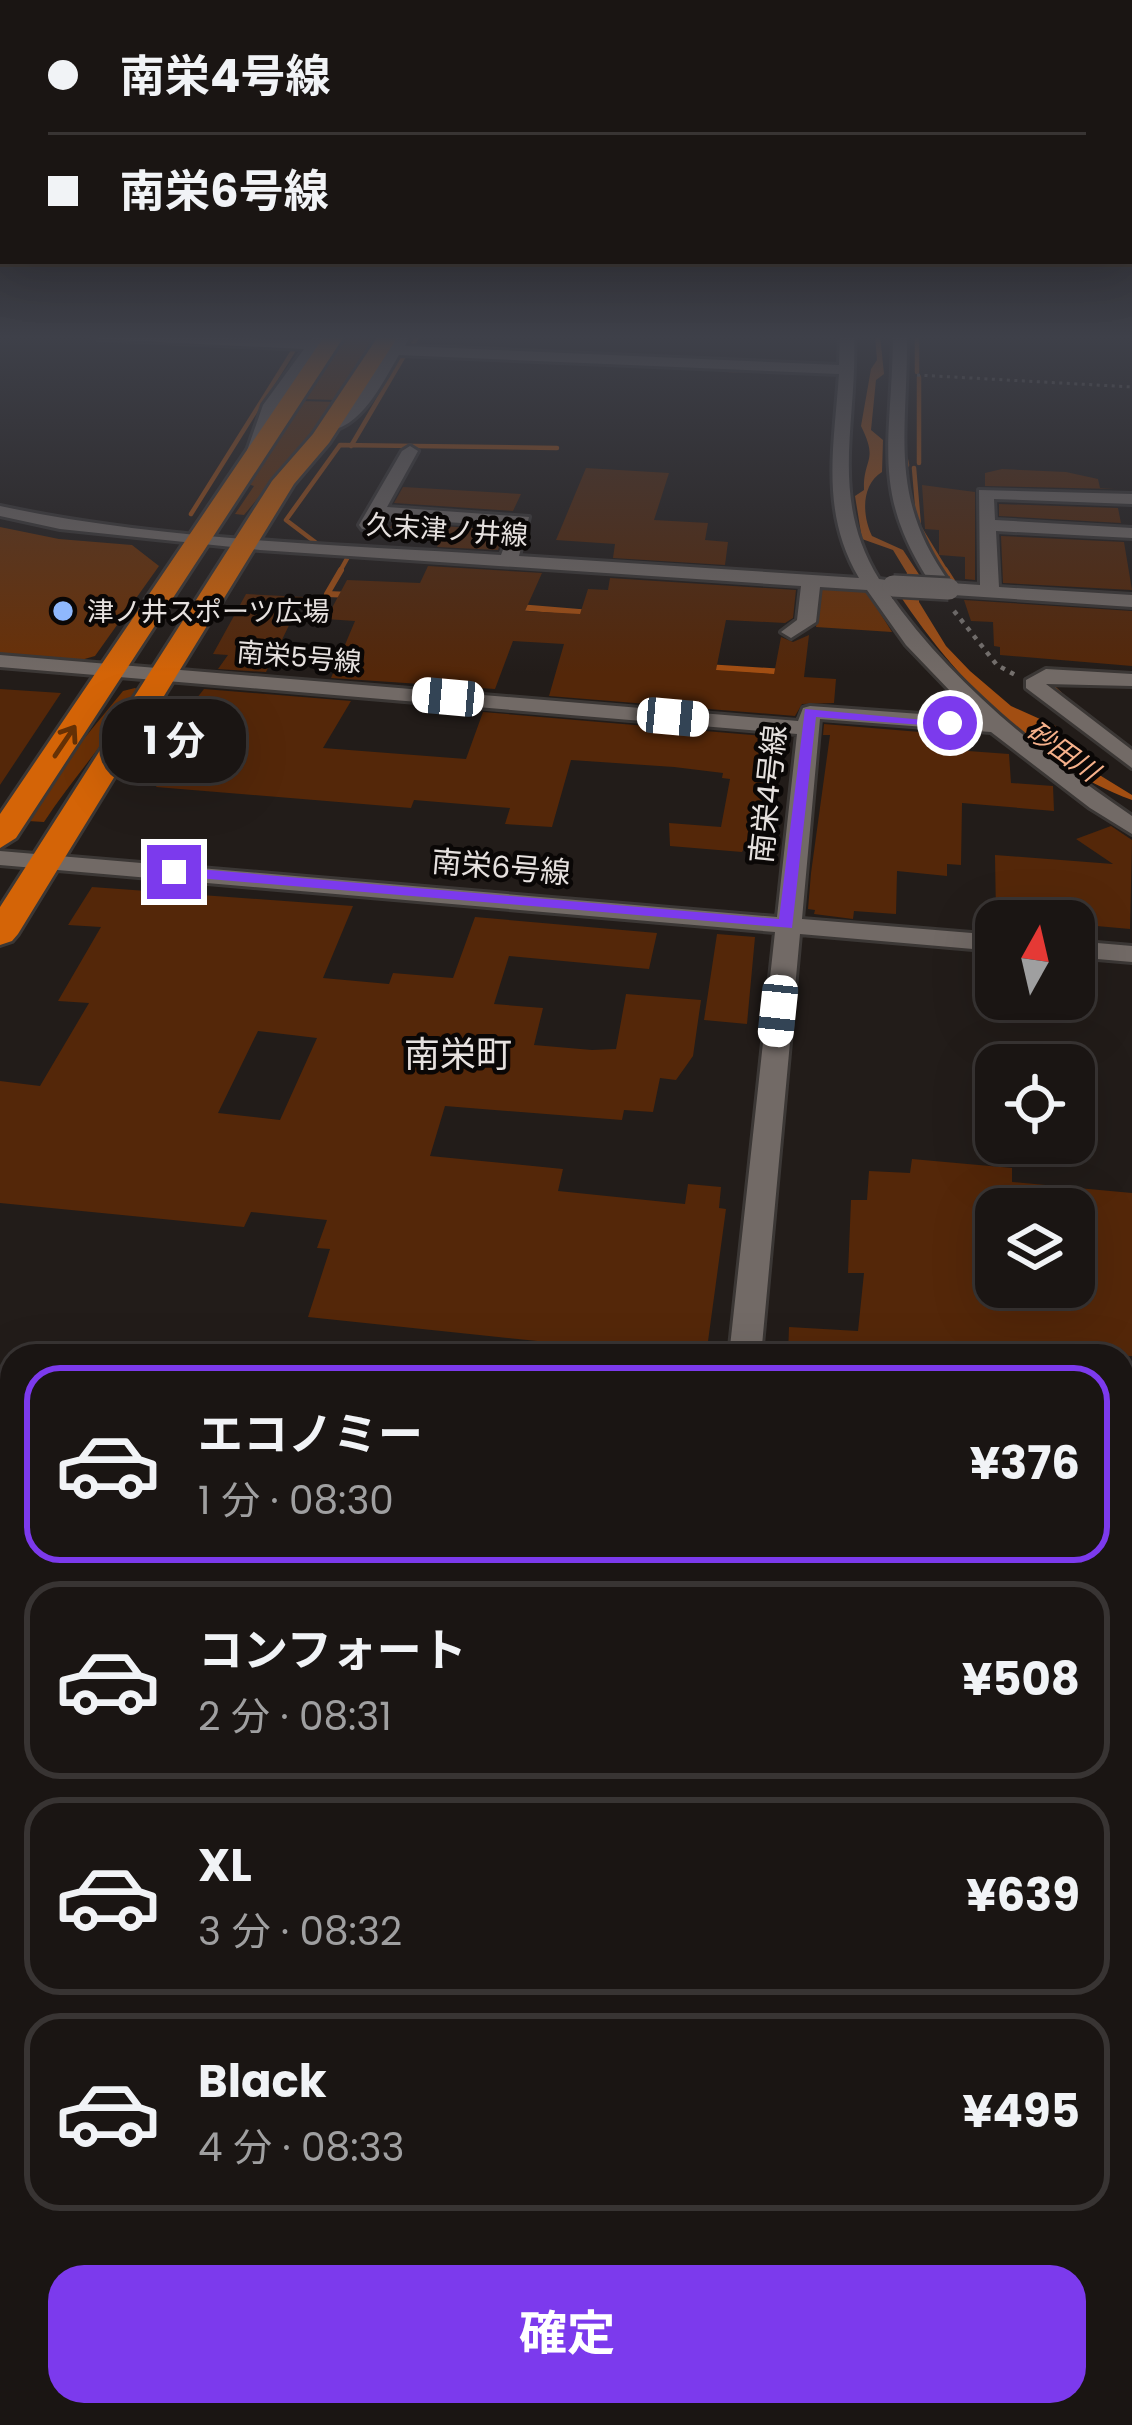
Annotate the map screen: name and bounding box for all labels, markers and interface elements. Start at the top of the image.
text: 南栄4号線 [120,45,330,108]
text: 南栄6号線 [120,160,329,223]
street label: 久末津ノ井線 [365,506,529,554]
place label: 津ノ井スポーツ広場 [87,593,329,630]
marker: 津ノ井スポーツ広場 [50,598,76,624]
street label: 南栄5号線 [235,633,363,681]
car [411,676,485,718]
car [636,696,710,738]
route start [923,696,977,750]
callout: 1 分 [102,698,246,782]
water label: 砂田川 [1019,712,1109,792]
text: 1 分 [143,713,205,768]
street label: 南栄4号線 [739,723,797,865]
one-way arrow [53,724,78,758]
street label: 南栄6号線 [430,840,572,894]
route end [147,845,201,899]
north arrow [975,900,1095,1020]
map controls [975,900,1095,1308]
car [756,973,800,1049]
district label: 南栄町 [404,1029,512,1080]
button: locate [975,1044,1095,1164]
button: layers [975,1188,1095,1308]
text: エコノミー [198,1403,423,1466]
icon: car [54,1410,162,1518]
text: ¥376 [970,1432,1080,1495]
text: 1 分 · 08:30 [198,1473,394,1528]
text: コンフォート [198,1619,467,1682]
icon: car [54,1626,162,1734]
text: ¥508 [962,1648,1080,1711]
text: 2 分 · 08:31 [198,1689,392,1744]
text: XL [198,1834,252,1897]
icon: car [54,1842,162,1950]
text: ¥639 [966,1864,1080,1927]
text: 3 分 · 08:32 [198,1904,402,1959]
text: Black [198,2050,327,2113]
icon: car [54,2058,162,2166]
text: ¥495 [962,2080,1080,2143]
text: 4 分 · 08:33 [198,2120,404,2175]
button: 確定 [48,2265,1086,2403]

